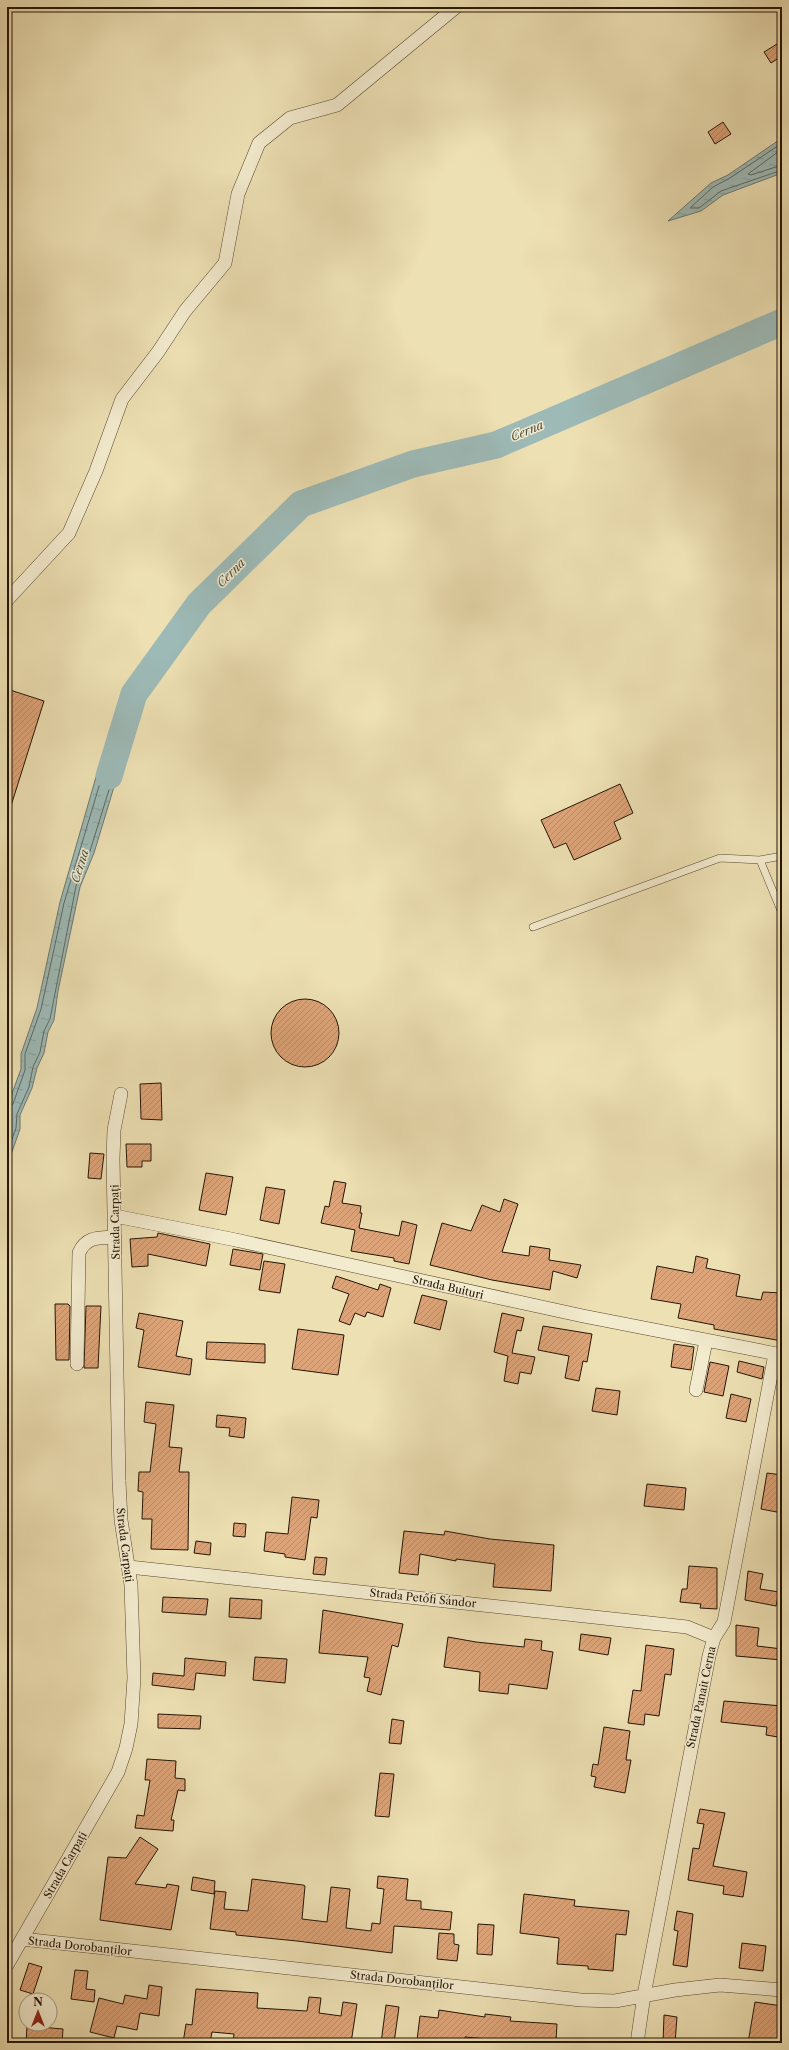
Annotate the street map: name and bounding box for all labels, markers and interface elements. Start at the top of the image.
water label: Cerna [508,417,545,444]
water label: Cerna [213,555,248,590]
water label: Cerna [67,847,92,884]
street label: Strada Carpați [107,1184,123,1260]
street label: Strada Buituri [411,1272,486,1302]
street label: Strada Carpați [113,1507,137,1584]
street label: Strada Petőfi Sándor [369,1585,477,1611]
street label: Strada Panait Cerna [683,1645,719,1749]
street label: Strada Carpați [40,1829,90,1901]
street label: Strada Dorobanților [27,1934,133,1958]
street label: Strada Dorobanților [349,1968,455,1992]
north arrow [18,1992,58,2032]
text: N [33,1995,43,2009]

